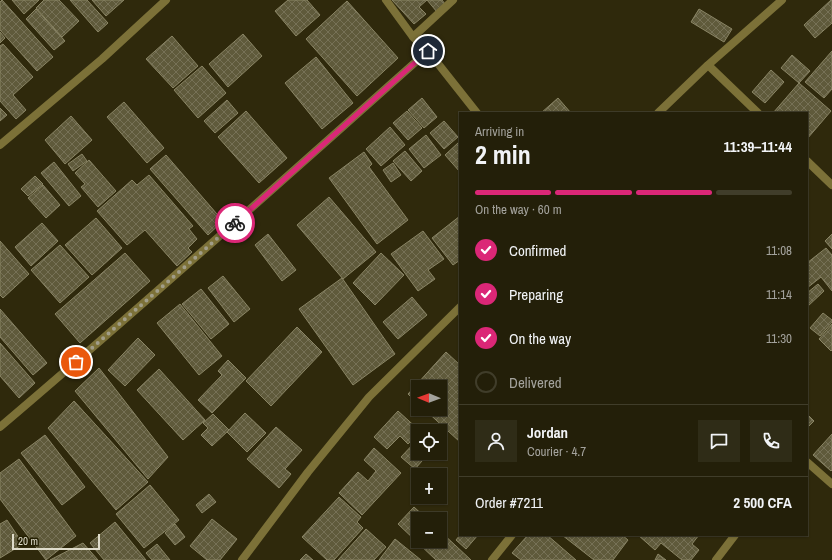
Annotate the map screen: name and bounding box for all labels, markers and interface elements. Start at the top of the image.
pin [411,34,445,68]
icon: home [417,40,439,62]
text: Arriving in [475,123,524,140]
text: 11:39–11:44 [724,136,792,157]
text: 2 min [475,137,531,172]
text: On the way · 60 m [475,201,562,218]
courier [215,203,255,243]
icon: bike [224,212,246,234]
icon: check [475,239,497,261]
text: Confirmed [509,240,566,261]
text: 11:08 [766,242,792,259]
icon: check [475,283,497,305]
text: Preparing [509,284,563,305]
text: 11:14 [766,286,792,303]
icon: check [475,327,497,349]
text: On the way [509,328,571,349]
text: 11:30 [766,330,792,347]
pin [59,345,93,379]
icon: bag [65,351,87,373]
text: Delivered [509,372,562,393]
north arrow [411,380,447,416]
map controls [411,380,447,548]
button: person [475,420,517,462]
button: chat [698,420,740,462]
button: phone [750,420,792,462]
text: Jordan [527,422,568,443]
button: locate [411,424,447,460]
text: Courier · 4.7 [527,443,586,460]
button: + [411,468,447,504]
text: Order #7211 [475,492,543,513]
text: 2 500 CFA [733,492,792,513]
button: − [411,512,447,548]
scale bar [12,532,100,551]
text: 20 m [18,534,38,548]

